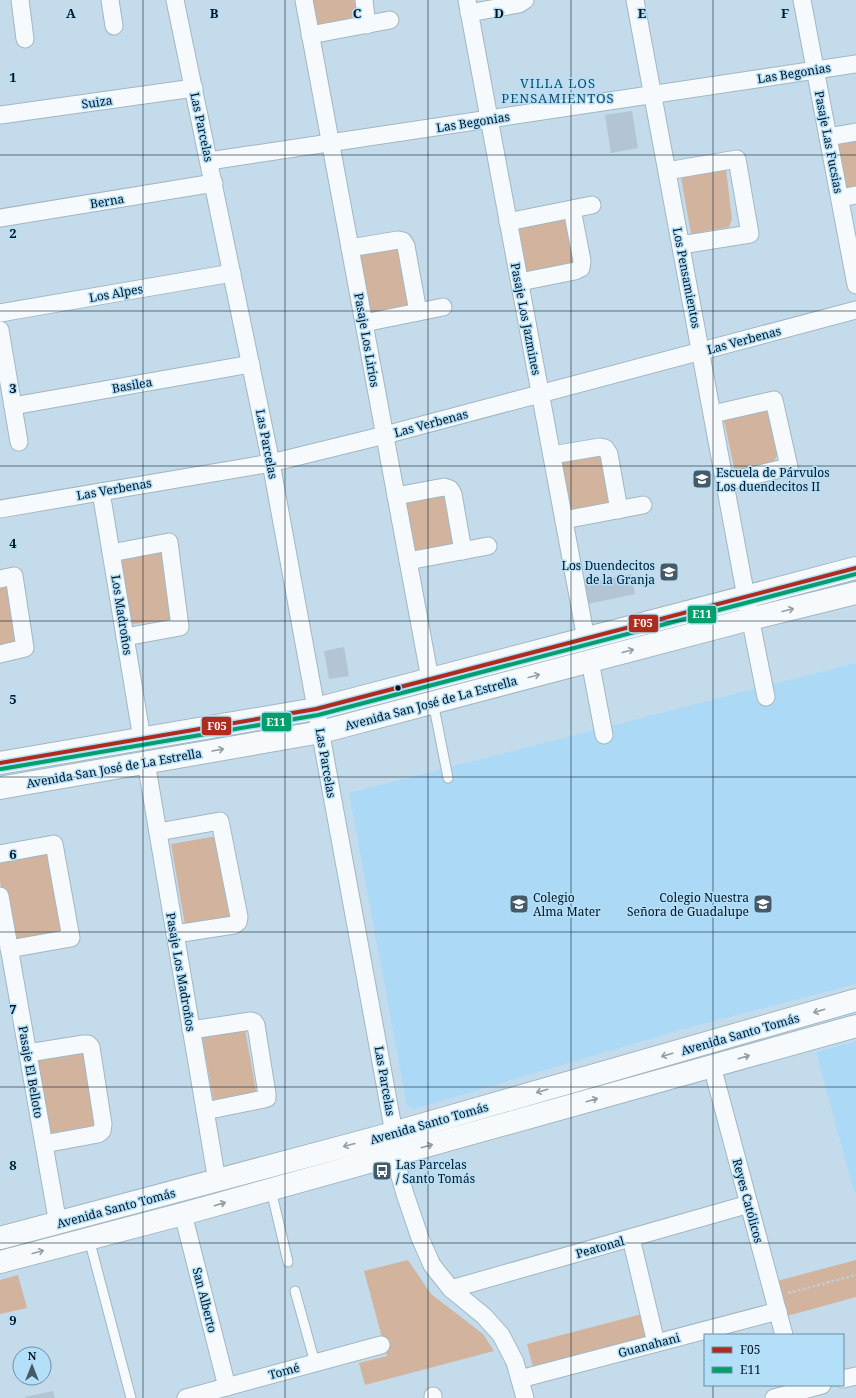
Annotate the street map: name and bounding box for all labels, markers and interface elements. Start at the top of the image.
text: A [66,4,76,22]
text: B [210,4,219,22]
text: C [353,4,362,22]
text: D [494,4,504,22]
text: E [638,4,647,22]
text: F [781,4,789,22]
street label: Las Begonias [756,59,832,87]
text: 1 [9,68,17,86]
district label: VILLA LOS PENSAMIENTOS [501,74,615,107]
street label: Pasaje Las Fucsias [811,89,847,195]
street label: Suiza [81,91,114,113]
street label: Las Parcelas [186,91,218,163]
street label: Las Begonias [435,108,511,136]
street label: Berna [89,190,126,212]
text: 2 [9,224,17,242]
street label: Los Pensamientos [669,226,705,330]
street label: Pasaje Los Jazmines [507,261,545,377]
street label: Los Alpes [88,280,144,306]
street label: Pasaje Los Lirios [350,292,384,388]
street label: Las Verbenas [705,322,783,358]
street label: Basilea [110,373,154,397]
text: 3 [9,379,17,397]
street label: Las Verbenas [392,405,470,441]
street label: Las Parcelas [252,408,282,480]
place label: Escuela de Párvulos Los duendecitos II [716,464,830,495]
school or university icon: Escuela de Párvulos Los duendecitos II [691,468,713,490]
street label: Las Verbenas [75,474,153,504]
text: 4 [9,534,17,552]
place label: Los Duendecitos de la Granja [561,557,655,588]
school or university icon: Los Duendecitos de la Granja [658,561,680,583]
street label: Los Madroños [107,574,137,656]
line badge: E11 [687,605,717,624]
text: E11 [692,606,712,621]
one-way arrow [781,606,794,613]
line badge: F05 [628,614,659,633]
text: F05 [633,615,653,630]
one-way arrow [621,647,634,654]
street label: Avenida San José de La Estrella [343,672,519,734]
one-way arrow [528,672,541,679]
unlabelled marker [393,683,403,693]
text: 5 [9,690,17,708]
line badge: E11 [261,712,292,732]
text: E11 [266,714,286,729]
line badge: F05 [201,716,232,736]
text: F05 [207,718,227,733]
street label: Las Parcelas [311,727,341,799]
street label: Avenida San José de La Estrella [25,744,203,792]
one-way arrow [211,746,224,754]
text: 6 [9,845,17,863]
place label: Colegio Alma Mater [533,889,601,920]
place label: Colegio Nuestra Señora de Guadalupe [627,889,749,920]
school or university icon: Colegio Alma Mater [508,893,530,915]
school or university icon: Colegio Nuestra Señora de Guadalupe [752,893,774,915]
street label: Pasaje Los Madroños [162,911,200,1033]
text: 7 [9,1000,17,1018]
one-way arrow [812,1008,825,1015]
street label: Avenida Santo Tomás [679,1009,801,1059]
street label: Pasaje El Belloto [15,1025,47,1120]
street label: Las Parcelas [370,1045,400,1117]
one-way arrow [660,1052,673,1059]
one-way arrow [738,1053,751,1060]
one-way arrow [535,1088,548,1095]
one-way arrow [585,1096,598,1103]
street label: Avenida Santo Tomás [368,1098,490,1148]
one-way arrow [343,1142,356,1150]
one-way arrow [420,1142,433,1149]
text: 8 [9,1156,17,1174]
place label: Las Parcelas / Santo Tomás [396,1156,475,1187]
street label: Reyes Católicos [729,1157,767,1245]
bus stop icon: Las Parcelas / Santo Tomás [371,1160,393,1182]
street label: Avenida Santo Tomás [55,1184,177,1232]
one-way arrow [214,1199,227,1207]
street label: Peatonal [574,1232,627,1262]
one-way arrow [31,1248,44,1256]
street label: San Alberto [189,1265,221,1335]
text: 9 [9,1311,17,1329]
street label: Guanahani [616,1329,682,1361]
legend [704,1334,844,1386]
text: F05 [740,1341,761,1358]
north arrow [12,1346,52,1386]
text: N [28,1348,37,1363]
street label: Tomé [267,1359,301,1383]
text: E11 [740,1361,761,1378]

